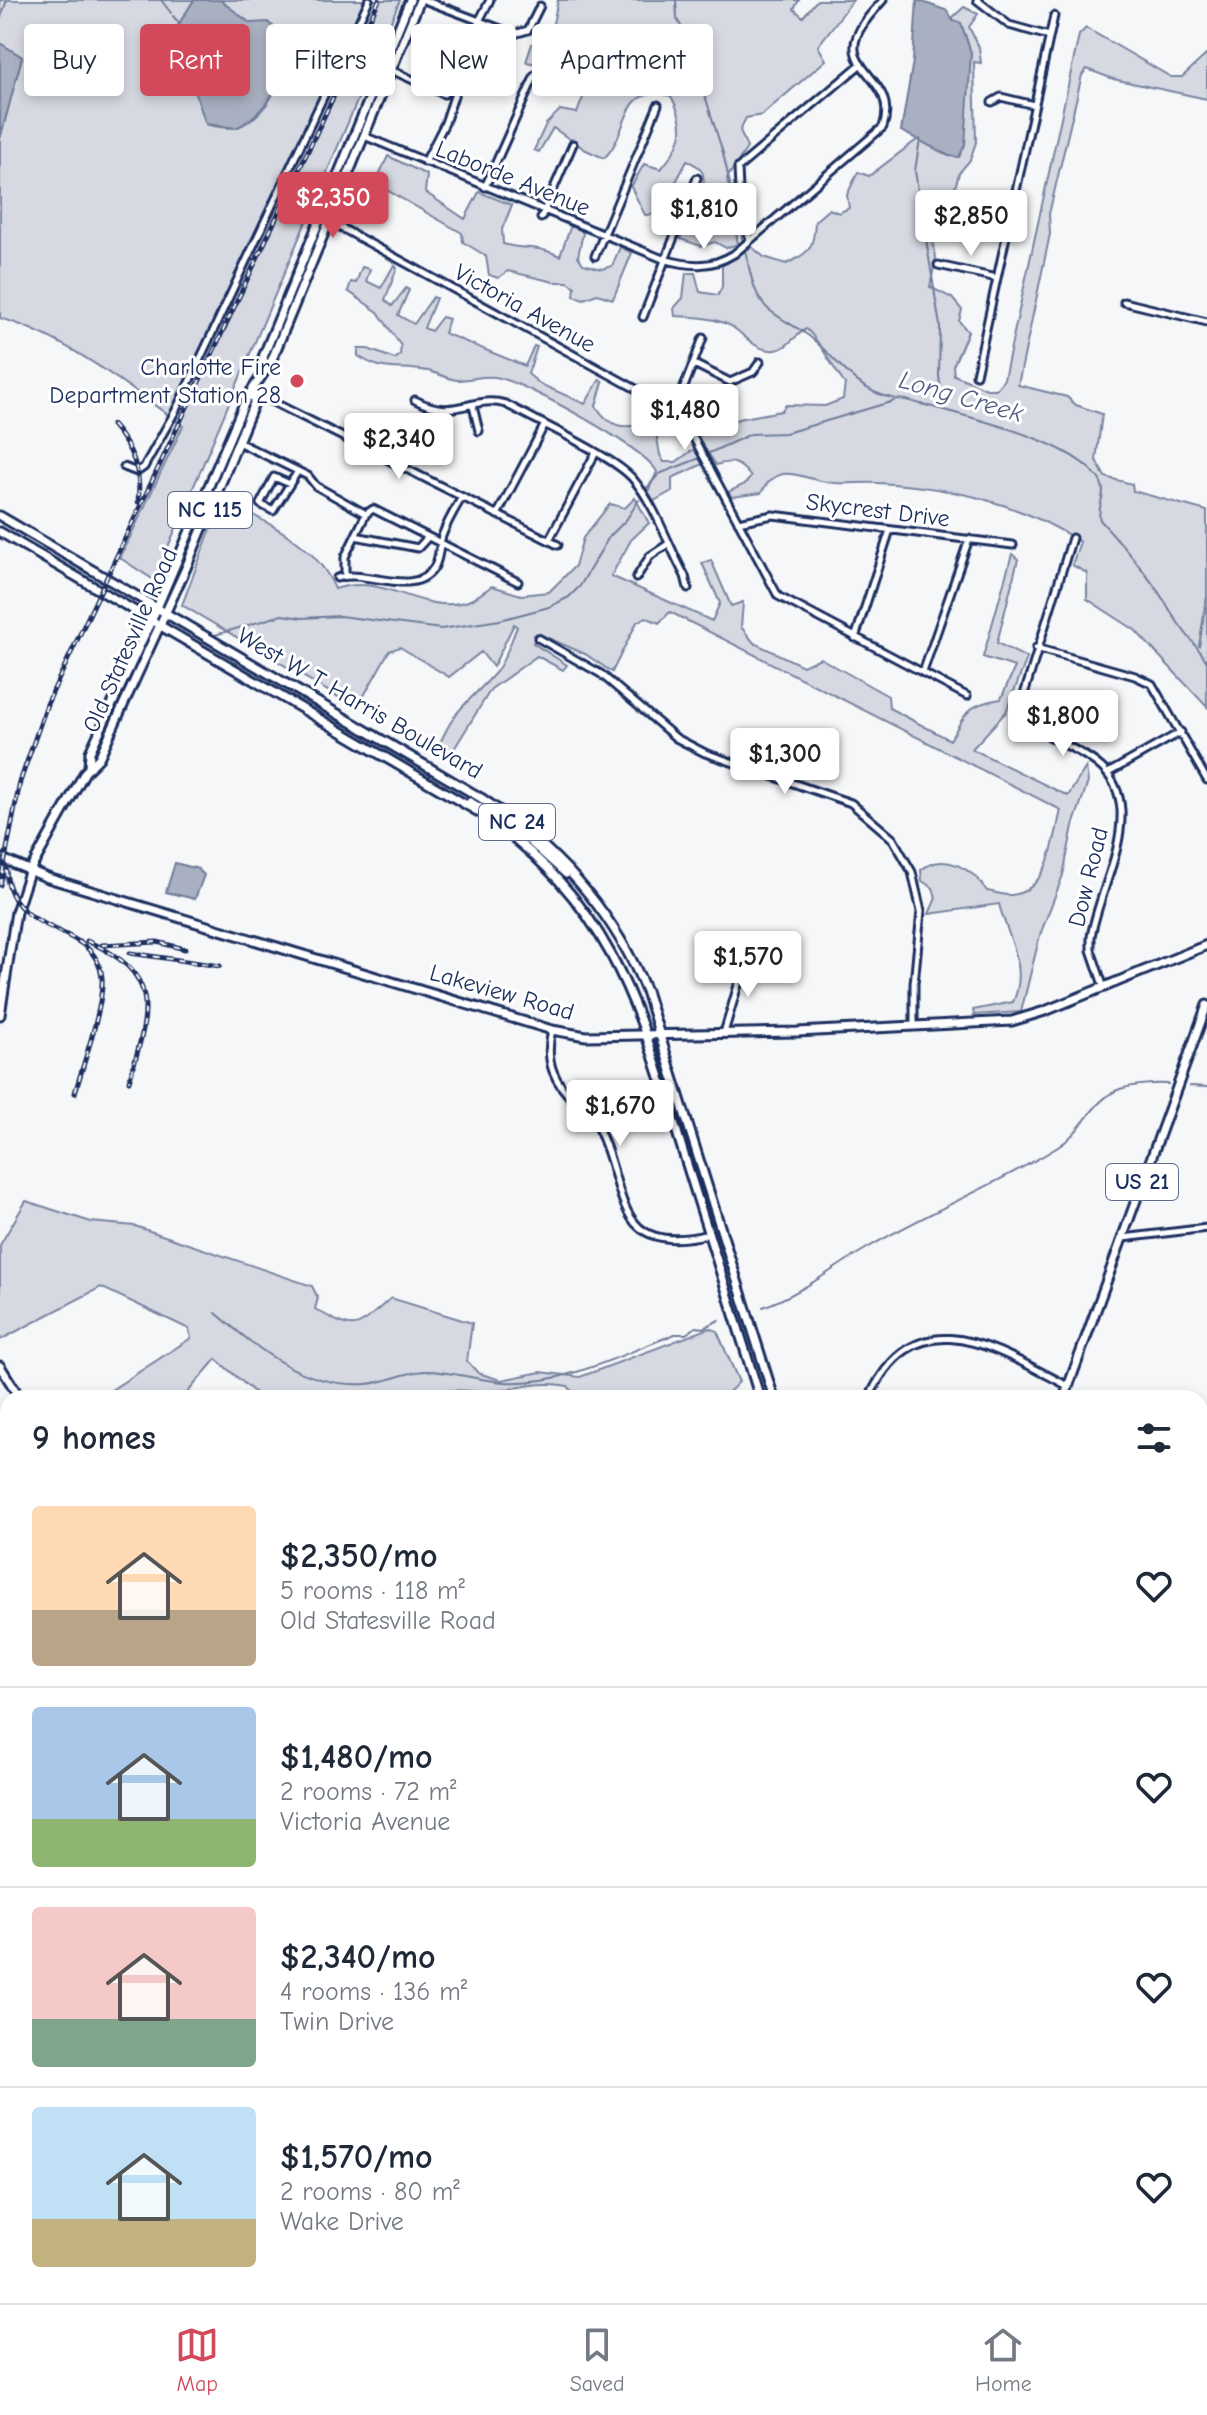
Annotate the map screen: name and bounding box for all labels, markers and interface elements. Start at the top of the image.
chip: Buy [24,24,124,96]
chip: Rent [140,24,250,96]
chip: Filters [266,24,395,96]
chip: New [411,24,516,96]
chip: Apartment [532,24,713,96]
street label: Laborde Avenue [432,134,594,222]
pin: $2,350 [268,172,398,240]
text: $2,350 [295,183,371,213]
pin: $1,810 [639,183,769,251]
pin: $2,850 [906,190,1036,258]
text: $1,810 [669,194,739,224]
text: $2,850 [933,201,1009,231]
street label: Victoria Avenue [449,258,601,358]
place label: Charlotte Fire Department Station 28 [49,353,281,409]
water label: Long Creek [896,365,1027,429]
marker: Charlotte Fire Department Station 28 [288,372,306,390]
pin: $1,480 [620,384,750,452]
text: $1,480 [649,395,721,425]
pin: $2,340 [334,413,464,481]
text: $2,340 [362,424,436,454]
street label: Skycrest Drive [805,487,951,533]
road number: NC 115 [168,492,252,528]
street label: Old Statesville Road [77,543,183,737]
street label: West W T Harris Boulevard [233,621,487,785]
pin: $1,800 [998,690,1128,758]
text: $1,800 [1026,701,1100,731]
pin: $1,300 [720,728,850,796]
text: $1,300 [748,739,822,769]
road number: NC 24 [479,804,555,840]
street label: Dow Road [1062,824,1114,930]
pin: $1,570 [683,931,813,999]
text: $1,570 [712,942,784,972]
street label: Lakeview Road [427,958,577,1026]
pin: $1,670 [555,1080,685,1148]
text: $1,670 [584,1091,656,1121]
road number: US 21 [1106,1164,1178,1200]
icon: filters [1132,1416,1176,1460]
text: 9 homes [32,1418,156,1458]
text: $2,350/mo [280,1536,438,1576]
icon: home [96,1538,192,1634]
icon: heart [1132,1564,1176,1608]
text: 5 rooms · 118 m² [280,1576,465,1606]
text: Old Statesville Road [280,1606,496,1636]
text: $1,480/mo [280,1737,433,1777]
icon: home [96,1739,192,1835]
icon: heart [1132,1765,1176,1809]
text: 2 rooms · 72 m² [280,1777,457,1807]
text: Victoria Avenue [280,1807,450,1837]
text: $2,340/mo [280,1937,436,1977]
icon: home [96,1939,192,2035]
icon: heart [1132,1965,1176,2009]
text: 4 rooms · 136 m² [280,1977,467,2007]
text: Twin Drive [280,2007,394,2037]
text: $1,570/mo [280,2137,433,2177]
icon: home [96,2139,192,2235]
icon: heart [1132,2165,1176,2209]
text: 2 rooms · 80 m² [280,2177,460,2207]
text: Wake Drive [280,2207,404,2237]
tab: Map [175,2323,219,2397]
tab: Saved [570,2323,625,2397]
tab: Home [975,2323,1032,2397]

